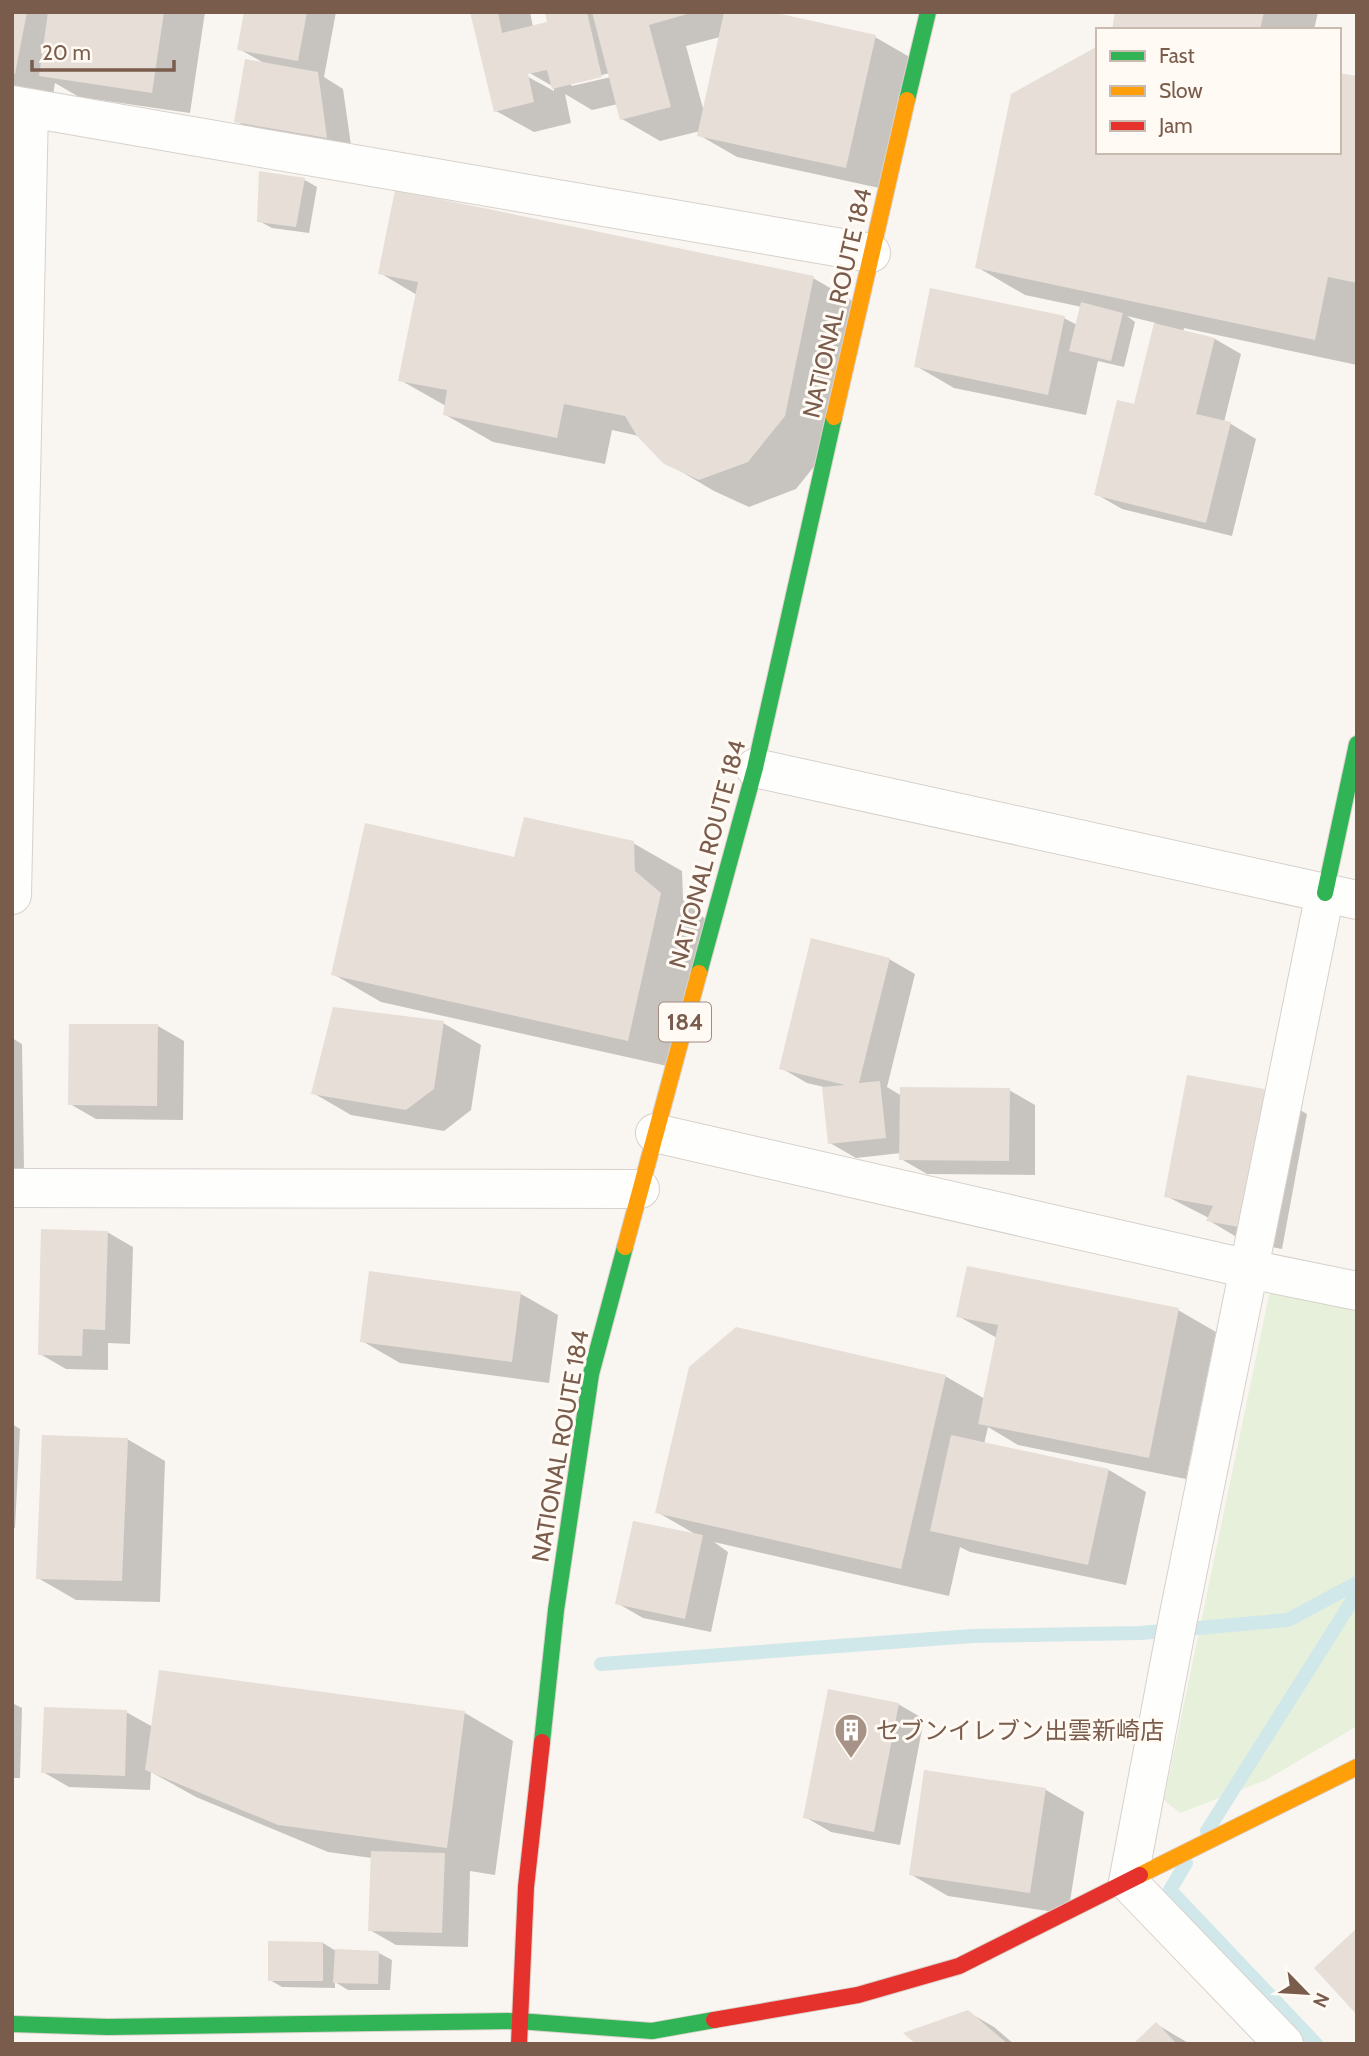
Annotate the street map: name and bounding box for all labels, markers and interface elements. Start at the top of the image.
scale bar [32,28,173,72]
legend [1096,28,1341,154]
text: 20 m [42,40,91,65]
text: Fast [1159,43,1195,68]
text: Slow [1159,78,1203,103]
text: Jam [1158,113,1193,138]
street label: NATIONAL ROUTE 184 [796,185,878,421]
street label: NATIONAL ROUTE 184 [663,737,751,971]
road number: 184 [659,1002,711,1042]
street label: NATIONAL ROUTE 184 [525,1328,595,1564]
building icon: セブンイレブン出雲新崎店 [832,1711,870,1760]
place label: セブンイレブン出雲新崎店 [876,1716,1164,1745]
north arrow [1271,1958,1341,2028]
text: N [1308,1989,1334,2011]

